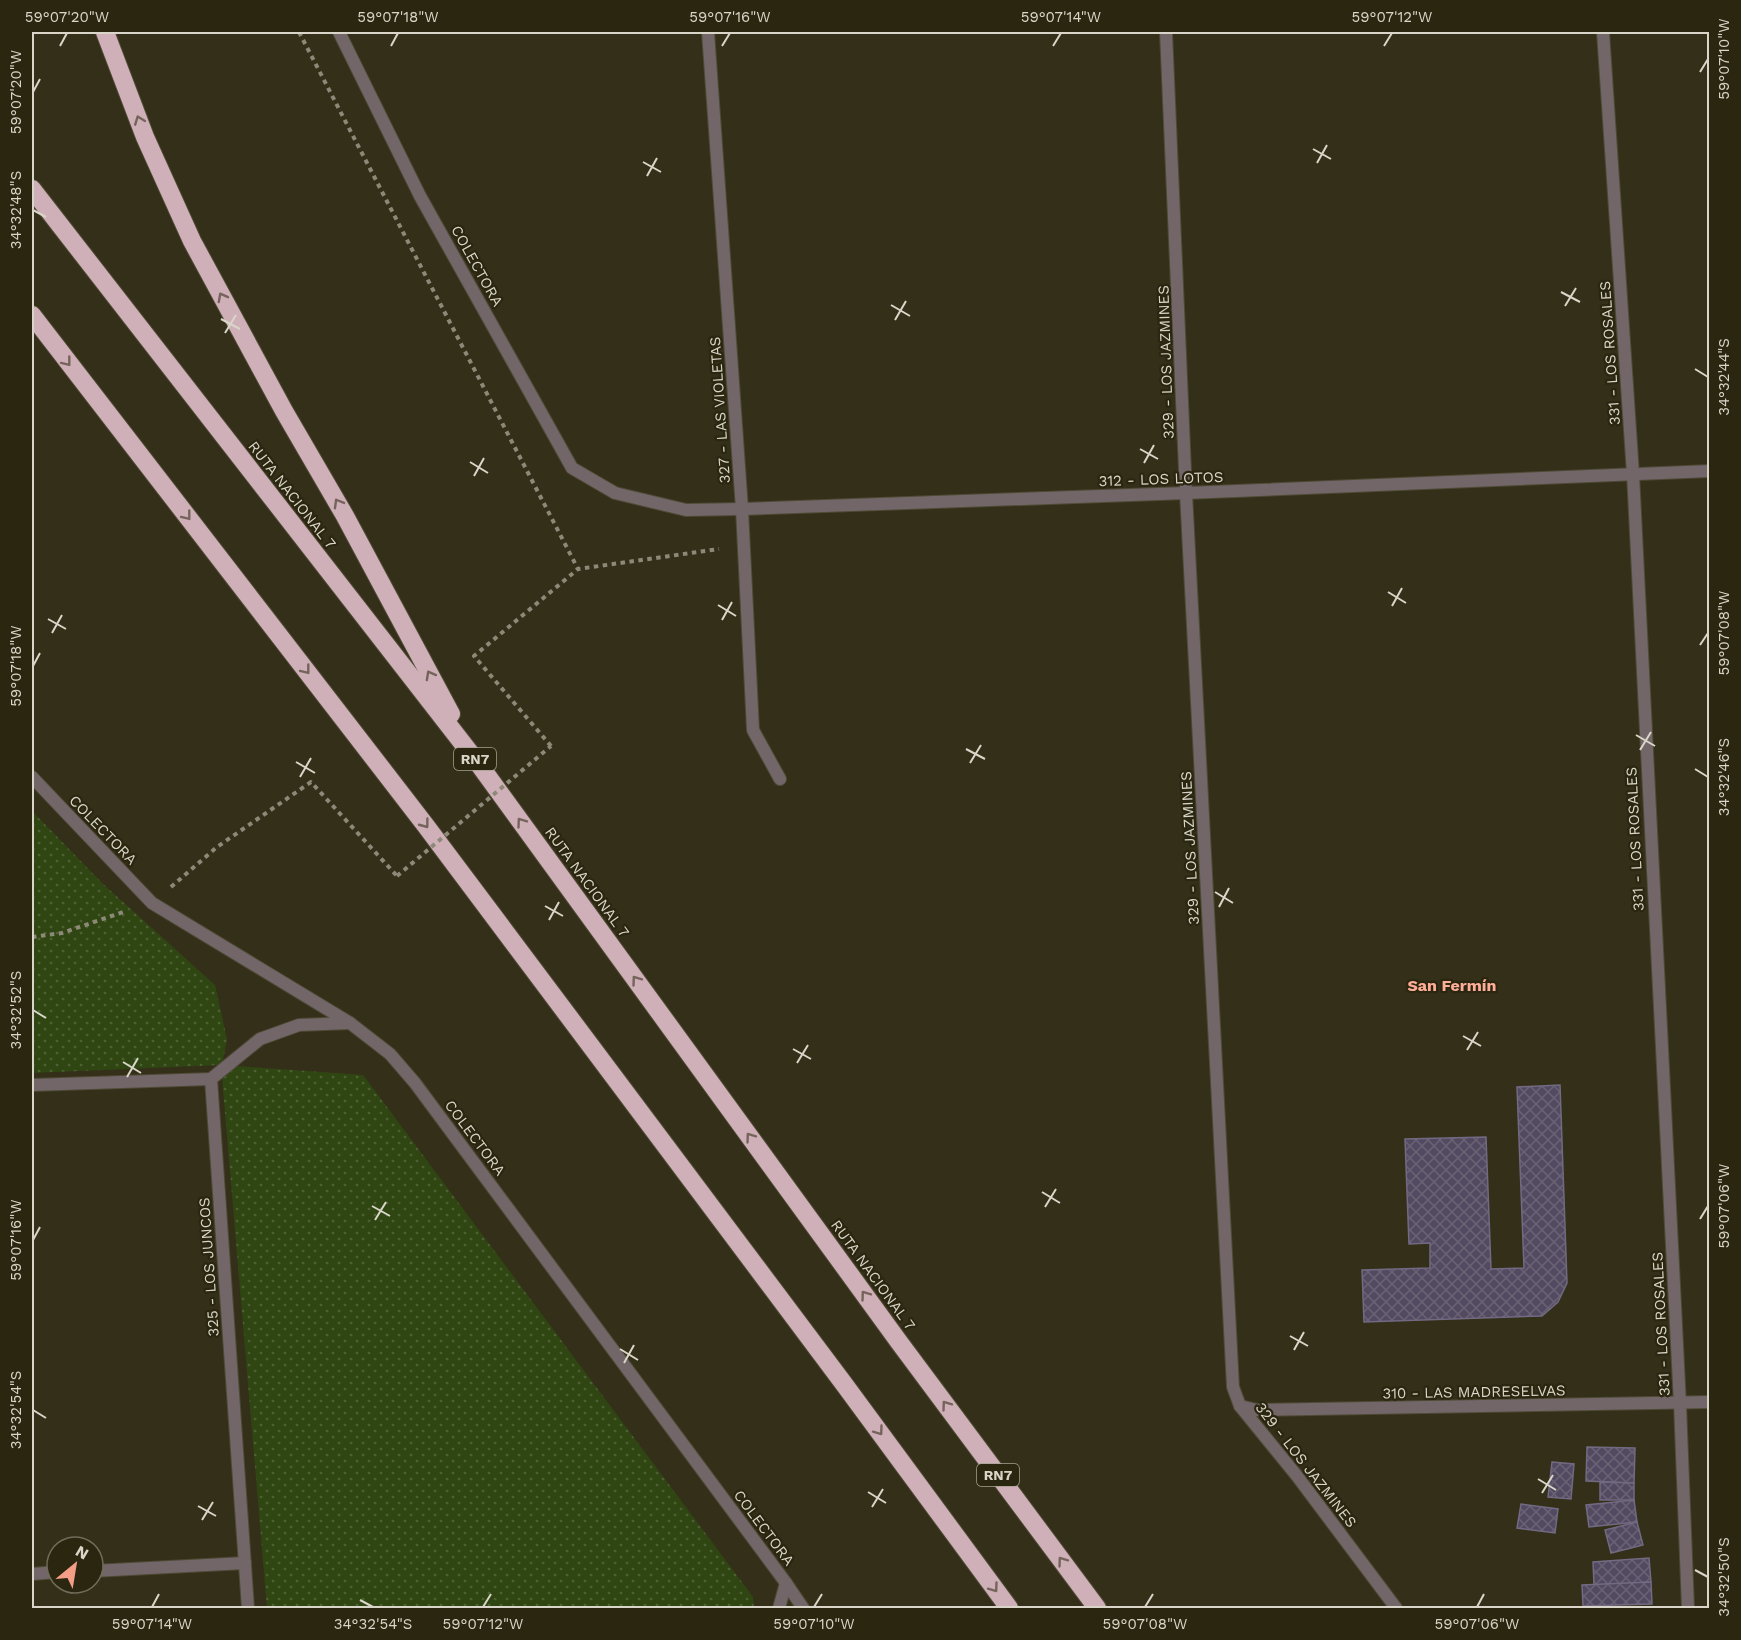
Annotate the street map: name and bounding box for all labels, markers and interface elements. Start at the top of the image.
text: 59°07'20"W [25,8,109,26]
text: 59°07'18"W [357,8,439,26]
text: 59°07'16"W [689,8,771,26]
text: 59°07'14"W [1021,8,1101,26]
text: 59°07'12"W [1352,8,1432,26]
text: 59°07'10"W [1715,18,1733,100]
text: 59°07'20"W [7,50,25,134]
one-way arrow [134,115,146,126]
text: 34°32'48"S [7,171,25,249]
street label: COLECTORA [447,222,507,310]
street label: 331 - LOS ROSALES [1596,280,1624,426]
street label: 329 - LOS JAZMINES [1154,285,1178,439]
one-way arrow [217,292,229,303]
street label: 327 - LAS VIOLETAS [706,336,734,484]
text: 34°32'44"S [1715,338,1733,416]
one-way arrow [60,355,71,366]
street label: RUTA NACIONAL 7 [244,438,340,552]
street label: 312 - LOS LOTOS [1098,468,1224,490]
one-way arrow [333,499,345,509]
one-way arrow [179,509,190,520]
text: 59°07'08"W [1715,591,1733,675]
text: 59°07'18"W [7,625,25,707]
one-way arrow [299,663,310,674]
one-way arrow [426,671,437,681]
text: 34°32'46"S [1715,738,1733,816]
road number: RN7 [454,748,496,770]
street label: 331 - LOS ROSALES [1622,766,1648,912]
street label: 329 - LOS JAZMINES [1177,771,1203,925]
street label: COLECTORA [65,791,141,869]
one-way arrow [517,817,528,828]
one-way arrow [418,818,429,829]
street label: RUTA NACIONAL 7 [541,823,633,941]
text: 34°32'52"S [7,971,25,1049]
one-way arrow [632,975,643,986]
district label: San Fermín [1408,976,1496,995]
street label: COLECTORA [441,1097,509,1179]
one-way arrow [746,1133,757,1144]
text: 59°07'06"W [1715,1164,1733,1248]
street label: 325 - LOS JUNCOS [195,1197,223,1337]
text: 59°07'16"W [7,1199,25,1281]
street label: RUTA NACIONAL 7 [827,1216,919,1334]
street label: 331 - LOS ROSALES [1648,1251,1674,1397]
one-way arrow [861,1290,872,1301]
text: 34°32'54"S [7,1371,25,1449]
street label: 310 - LAS MADRESELVAS [1382,1381,1566,1403]
street label: 329 - LOS JAZMINES [1252,1399,1360,1531]
one-way arrow [942,1400,953,1411]
one-way arrow [872,1424,883,1435]
road number: RN7 [977,1464,1019,1486]
street label: COLECTORA [730,1487,798,1569]
north arrow [45,1535,105,1595]
text: 34°32'50"S [1715,1537,1733,1617]
text: N [72,1541,92,1564]
one-way arrow [1058,1557,1069,1568]
one-way arrow [987,1582,998,1593]
text: 59°07'14"W [112,1615,192,1633]
text: 34°32'54"S [334,1615,412,1633]
text: 59°07'12"W [443,1615,523,1633]
text: 59°07'10"W [773,1615,855,1633]
text: 59°07'08"W [1103,1615,1187,1633]
text: 59°07'06"W [1435,1615,1519,1633]

